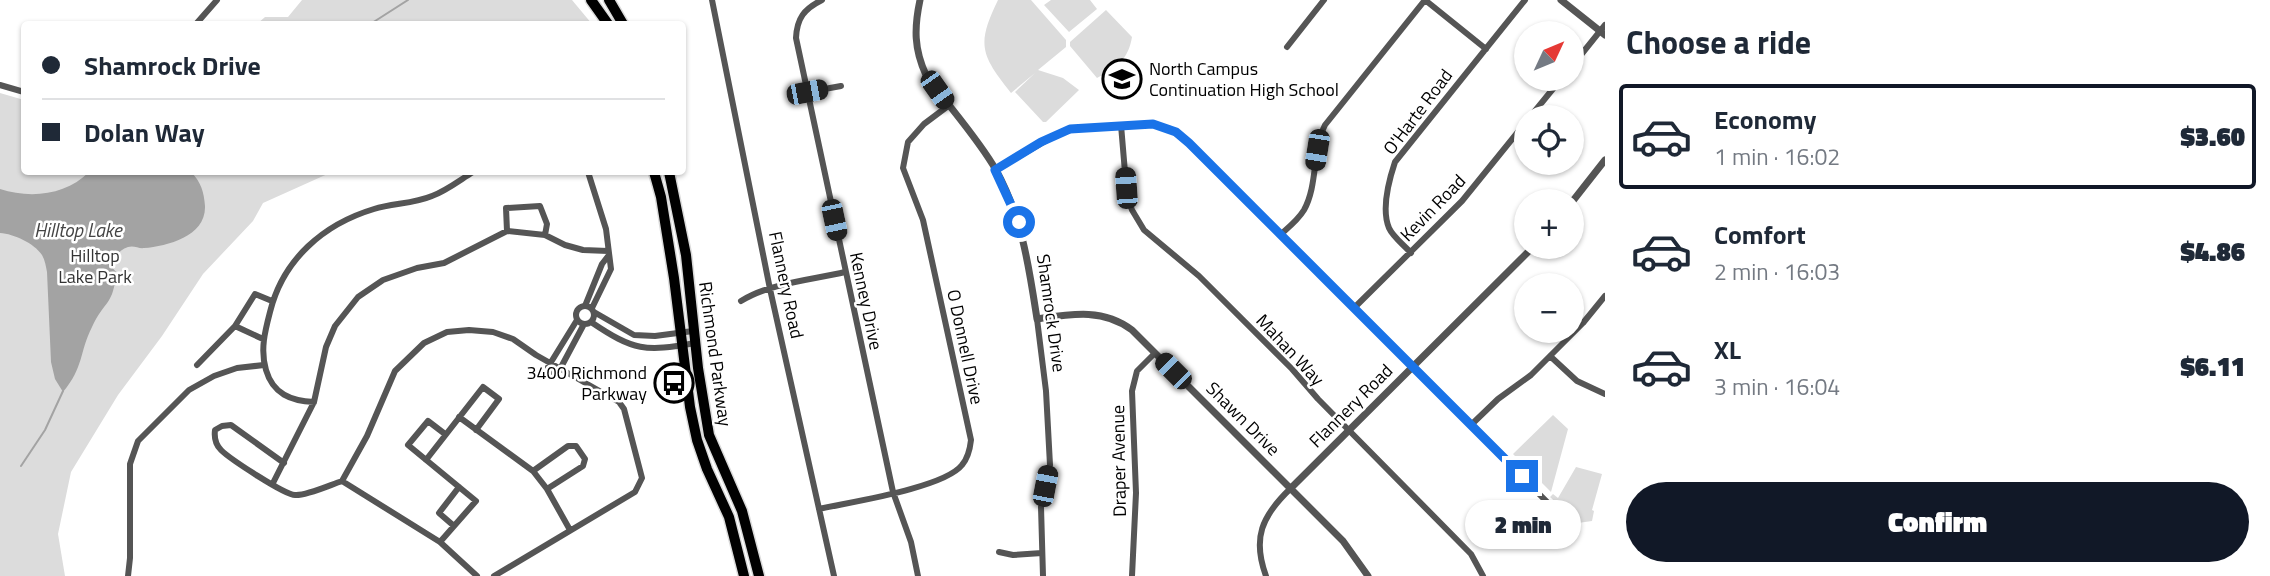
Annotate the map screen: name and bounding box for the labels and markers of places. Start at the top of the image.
place label: North Campus Continuation High School [1149,55,1339,103]
school or university icon: North Campus Continuation High School [1101,58,1143,100]
place label: 3400 Richmond Parkway [526,359,647,407]
bus stop icon: 3400 Richmond Parkway [653,362,695,404]

